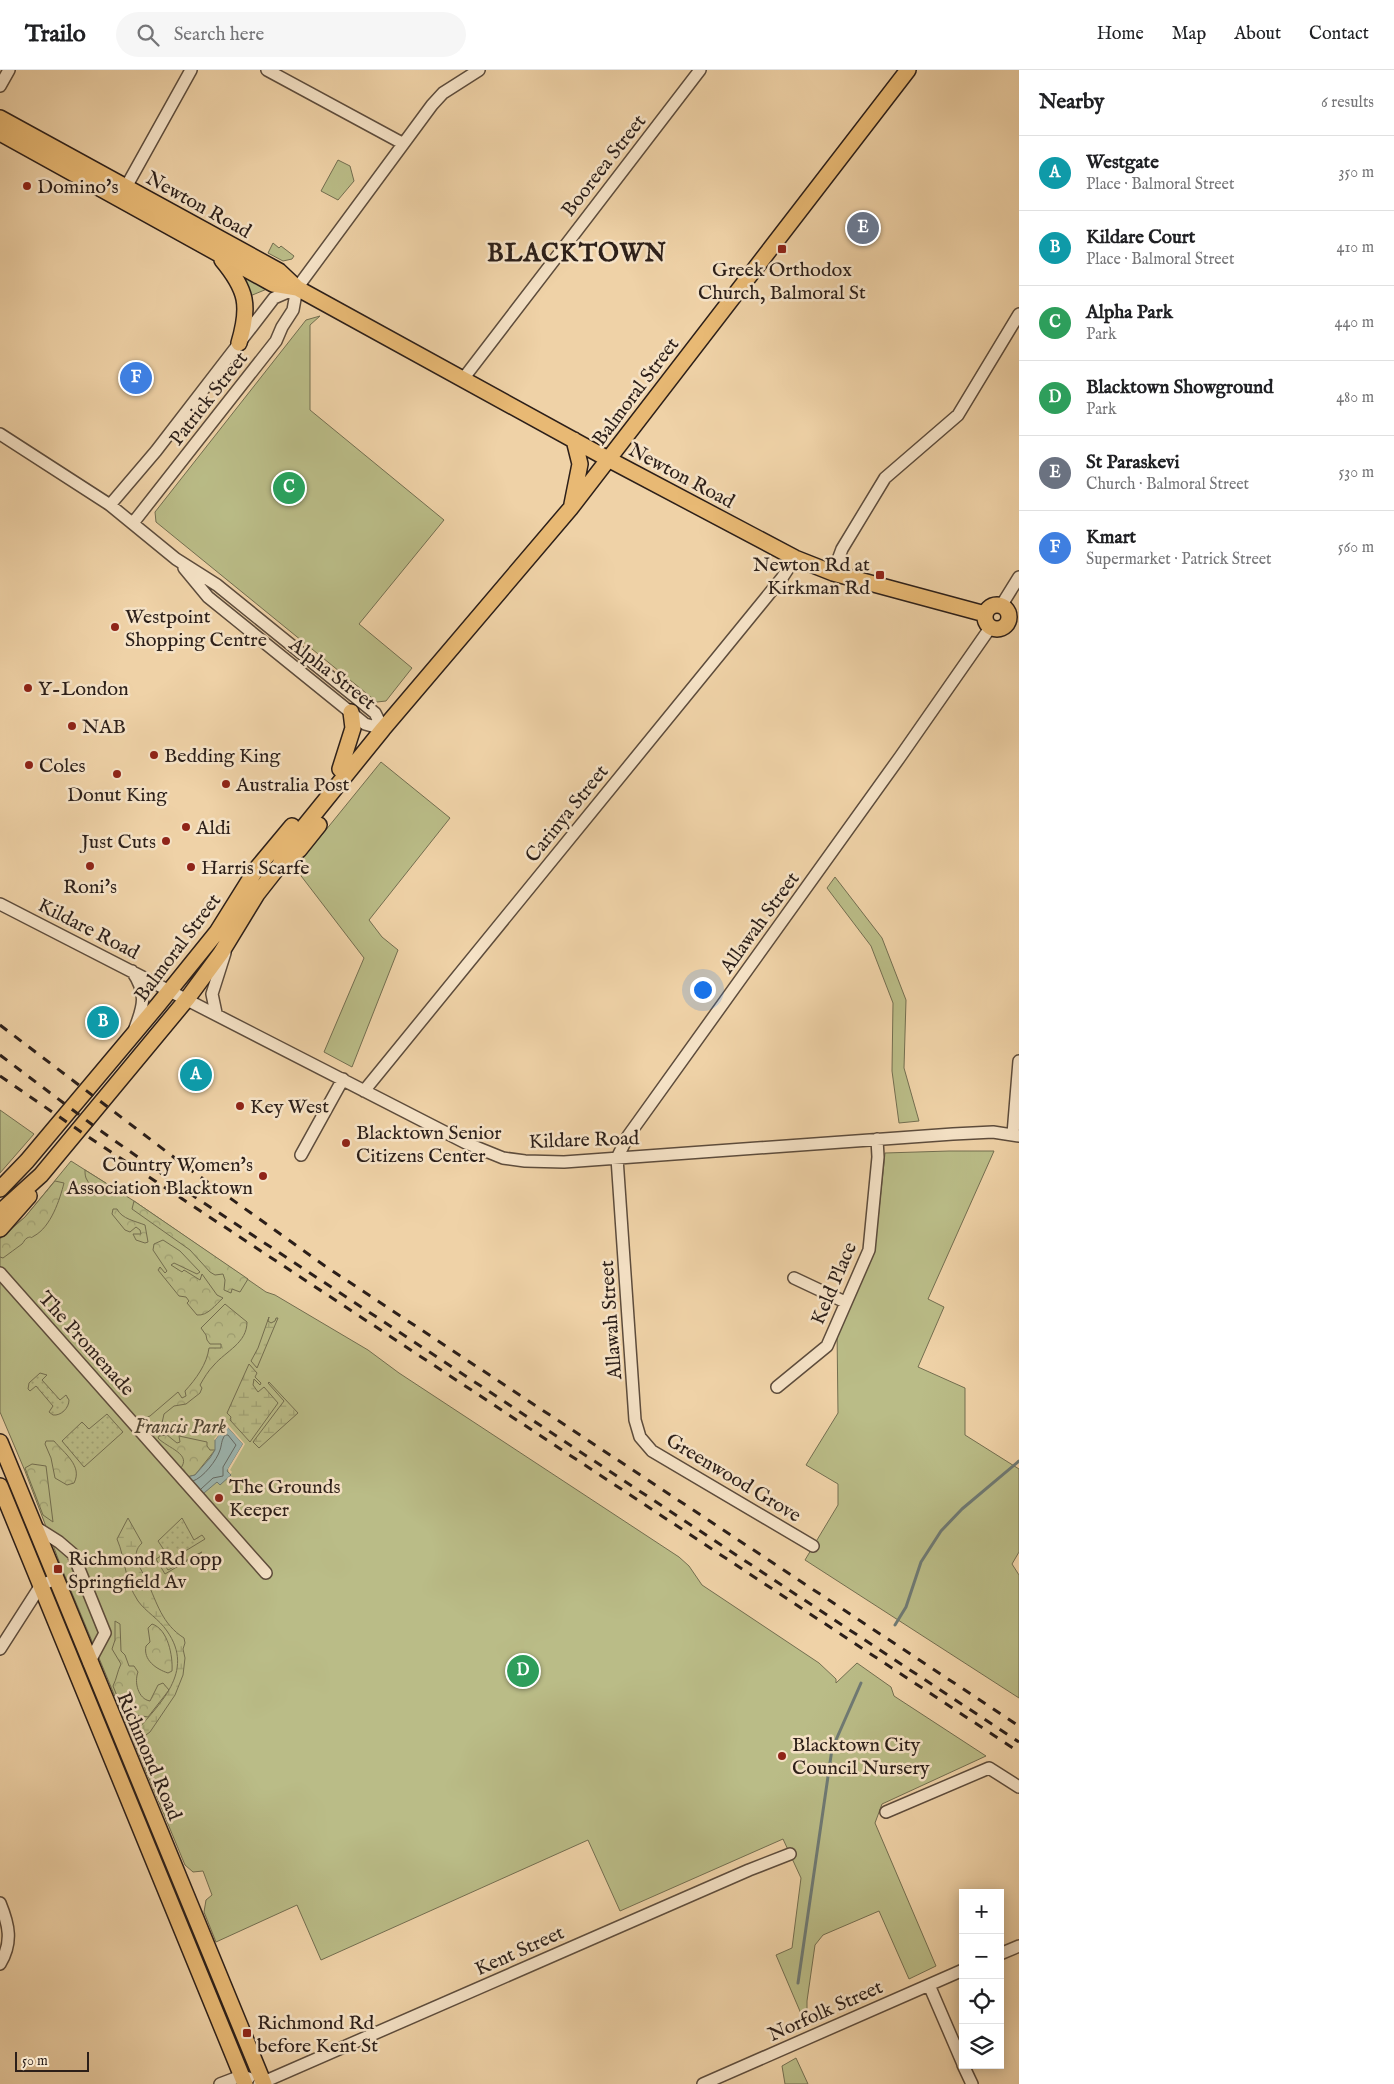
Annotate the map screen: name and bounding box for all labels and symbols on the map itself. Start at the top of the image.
street label: Booreea Street [556,110,652,222]
street label: Newton Road [141,166,256,245]
place label: Domino's [37,175,118,200]
marker: Domino's [21,180,33,192]
pin: E [847,209,879,247]
district label: BLACKTOWN [487,238,667,270]
marker: Greek Orthodox Church, Balmoral St [776,243,788,255]
place label: Greek Orthodox Church, Balmoral St [698,258,866,306]
street label: Balmoral Street [587,333,685,451]
street label: Patrick Street [165,347,254,451]
pin: F [120,359,152,397]
street label: Newton Road [624,438,739,515]
pin: C [273,469,305,507]
place label: Newton Rd at Kirkman Rd [753,553,870,601]
marker: Newton Rd at Kirkman Rd [874,569,886,581]
place label: Westpoint Shopping Centre [125,605,267,653]
marker: Westpoint Shopping Centre [109,621,121,633]
street label: Alpha Street [283,632,380,716]
place label: Y-London [38,677,129,702]
marker: Y-London [22,682,34,694]
place label: NAB [82,715,126,740]
marker: NAB [66,720,78,732]
place label: Bedding King [164,744,281,769]
marker: Bedding King [148,749,160,761]
place label: Coles [39,754,86,779]
marker: Coles [23,759,35,771]
street label: Carinya Street [520,760,614,868]
marker: Donut King [111,768,123,780]
place label: Australia Post [235,773,350,798]
marker: Australia Post [220,778,232,790]
place label: Donut King [67,783,168,808]
place label: Aldi [195,816,231,841]
marker: Aldi [180,821,192,833]
place label: Just Cuts [79,830,156,855]
marker: Just Cuts [160,835,172,847]
place label: Harris Scarfe [201,856,309,881]
marker: Roni's [84,860,96,872]
marker: Harris Scarfe [185,861,197,873]
street label: Allawah Street [714,867,805,979]
place label: Roni's [63,875,117,900]
street label: Balmoral Street [129,889,227,1007]
street label: Kildare Road [33,893,144,966]
your location [690,977,716,1003]
pin: B [87,1003,119,1041]
pin: A [180,1056,212,1094]
place label: Key West [250,1095,329,1120]
marker: Key West [234,1100,246,1112]
place label: Blacktown Senior Citizens Center [356,1121,502,1169]
street label: Kildare Road [528,1126,640,1155]
marker: Blacktown Senior Citizens Center [340,1137,352,1149]
place label: Country Women's Association Blacktown [65,1153,253,1201]
marker: Country Women's Association Blacktown [257,1170,269,1182]
street label: Keld Place [806,1238,863,1329]
street label: Allawah Street [595,1259,628,1381]
street label: The Promenade [32,1287,139,1401]
park label: Francis Park [134,1415,226,1440]
street label: Greenwood Grove [661,1428,805,1529]
place label: The Grounds Keeper [229,1475,340,1523]
marker: The Grounds Keeper [213,1492,225,1504]
place label: Richmond Rd opp Springfield Av [68,1547,222,1595]
marker: Richmond Rd opp Springfield Av [52,1563,64,1575]
pin: D [507,1652,539,1690]
street label: Richmond Road [110,1689,187,1825]
place label: Blacktown City Council Nursery [792,1733,930,1781]
marker: Blacktown City Council Nursery [776,1750,788,1762]
street label: Kent Street [471,1921,568,1982]
street label: Norfolk Street [764,1975,887,2048]
place label: Richmond Rd before Kent St [257,2011,378,2059]
marker: Richmond Rd before Kent St [241,2027,253,2039]
scale bar [15,2049,89,2072]

